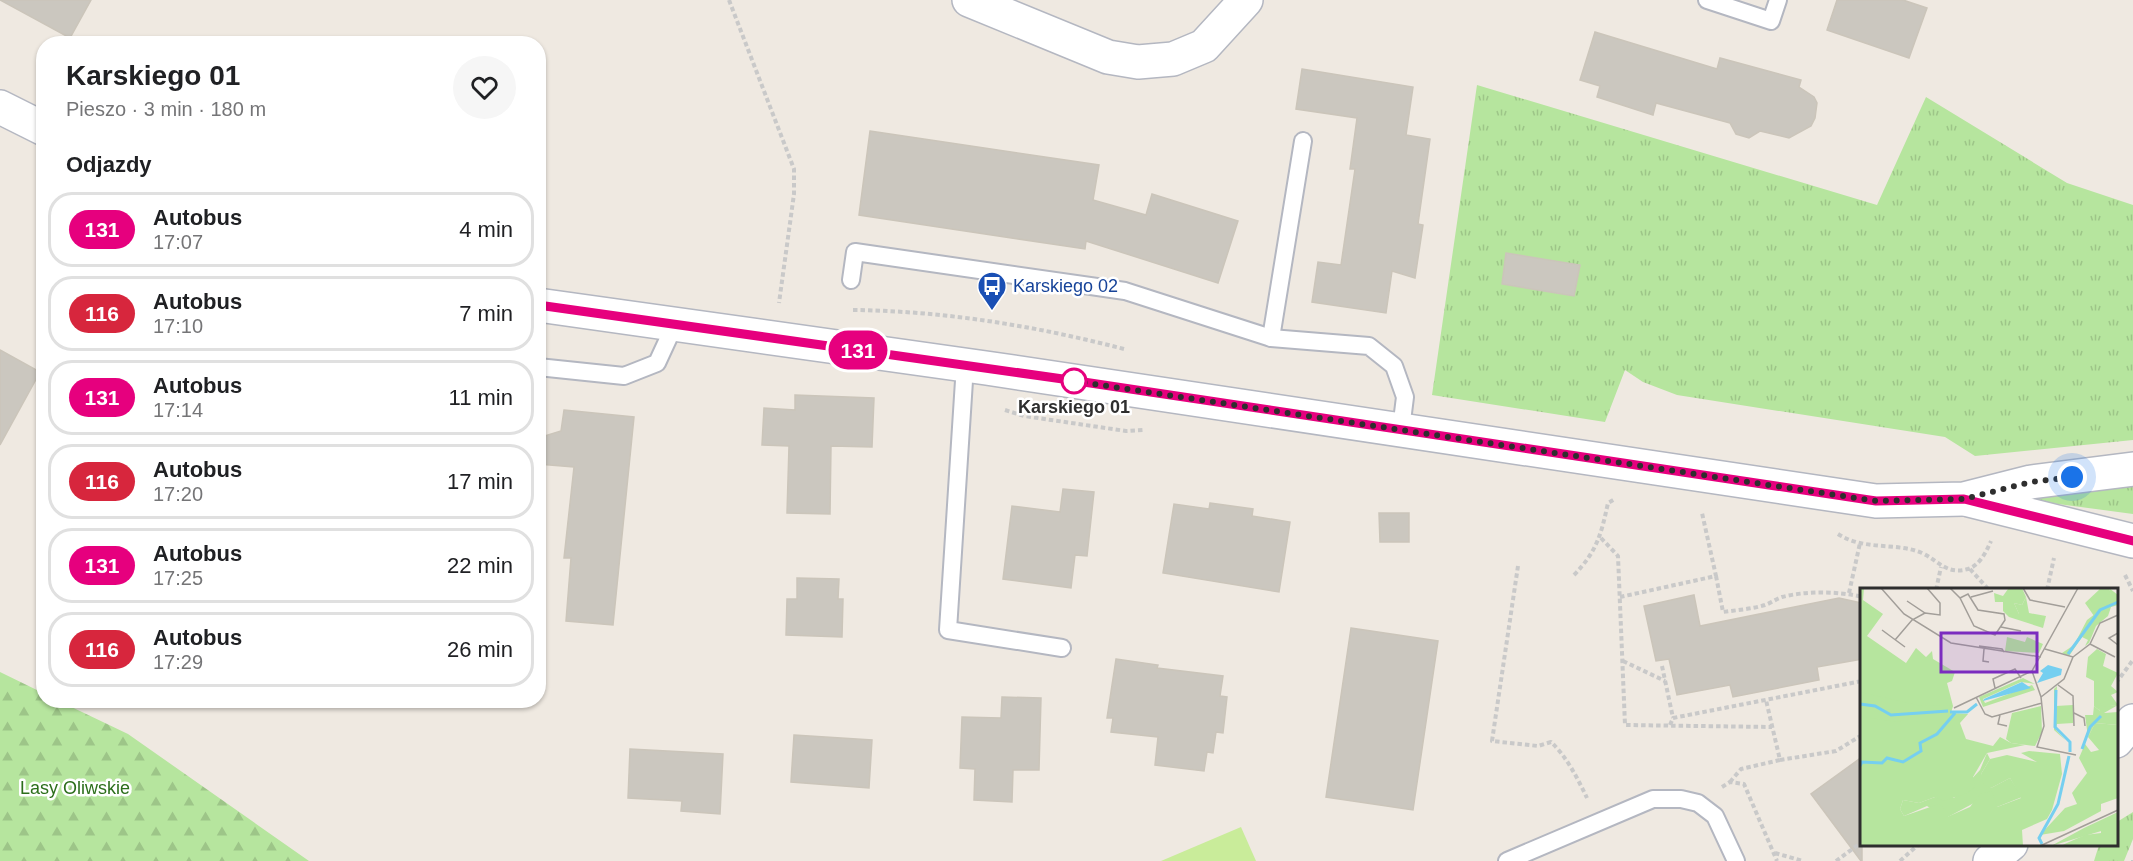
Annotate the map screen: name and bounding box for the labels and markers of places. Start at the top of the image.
bus stop icon: Karskiego 02 [976,270,1008,312]
place label: Karskiego 02 [1013,276,1118,296]
marker: Karskiego 01 [1061,368,1087,394]
place label: Karskiego 01 [1018,397,1130,417]

